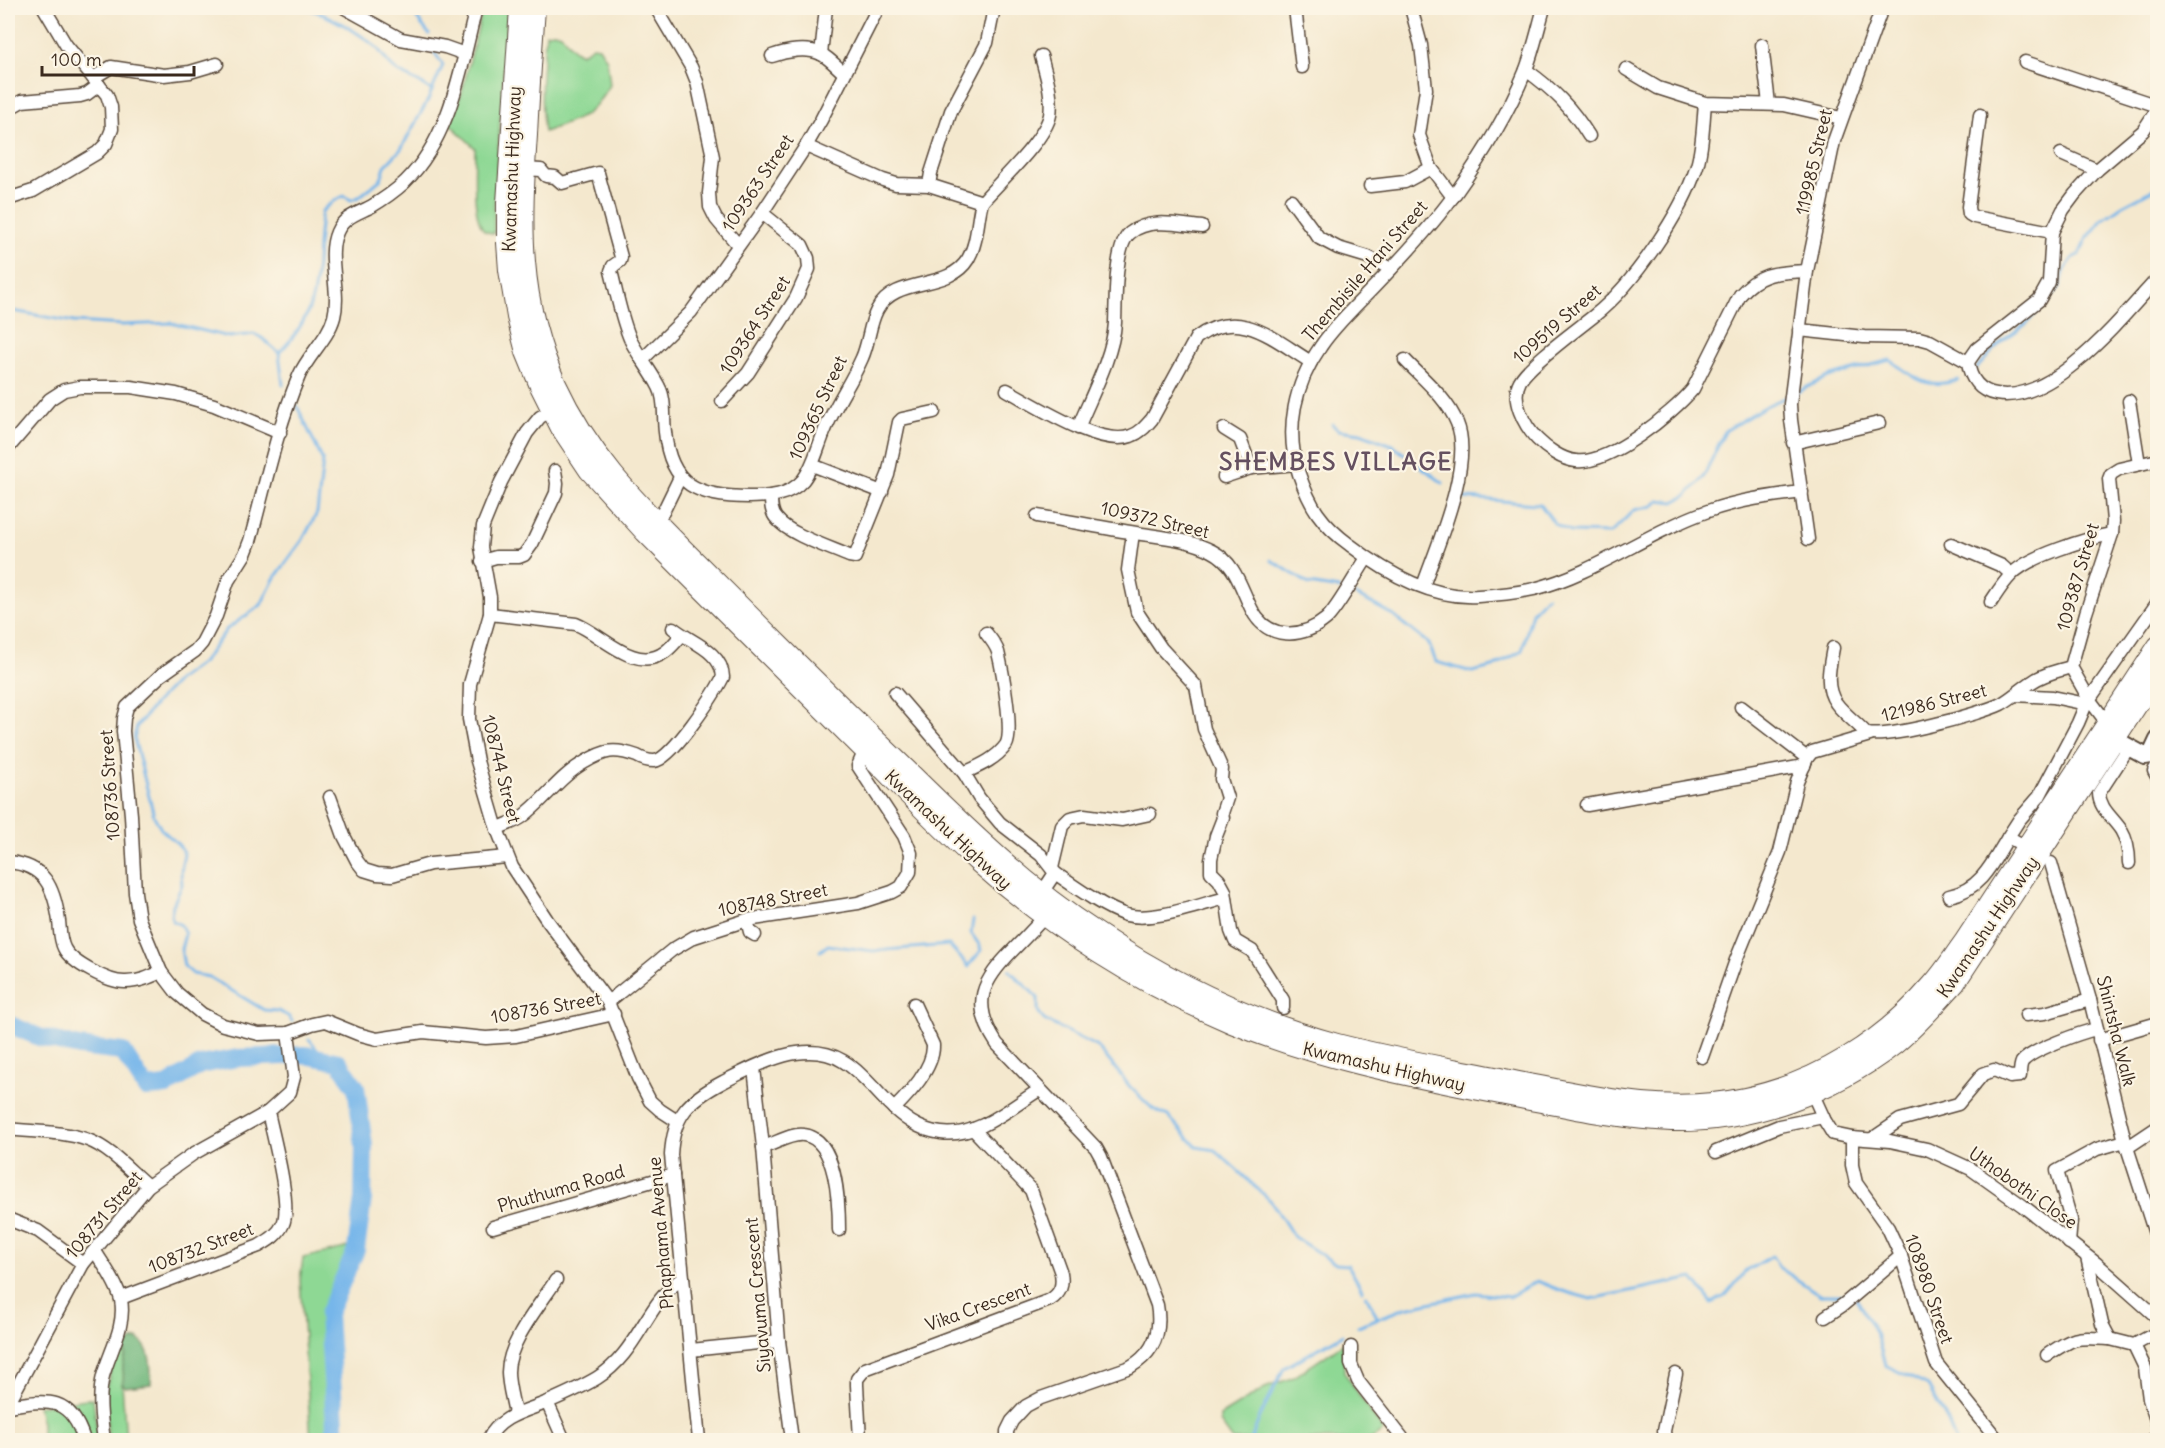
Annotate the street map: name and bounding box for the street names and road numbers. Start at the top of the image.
street label: Kwamashu Highway [497,86,526,252]
street label: 119985 Street [1790,107,1837,217]
street label: 109363 Street [717,130,799,236]
street label: Thembisile Hani Street [1297,195,1432,346]
street label: 109364 Street [714,271,795,378]
street label: 109519 Street [1508,279,1606,368]
street label: 109365 Street [783,352,852,464]
street label: 109372 Street [1099,496,1212,543]
street label: 109387 Street [2051,520,2104,633]
street label: 121986 Street [1879,678,1989,727]
street label: 108744 Street [477,712,526,825]
street label: 108736 Street [94,729,125,841]
street label: Kwamashu Highway [880,765,1017,895]
street label: Kwamashu Highway [1932,851,2044,1002]
street label: 108748 Street [716,878,830,921]
street label: Shintsha Walk [2092,973,2141,1089]
street label: 108736 Street [489,987,603,1028]
street label: Kwamashu Highway [1301,1037,1468,1096]
street label: Uthobothi Close [1964,1142,2082,1234]
street label: Phaphama Avenue [642,1156,679,1310]
street label: Phuthuma Road [495,1159,627,1218]
street label: 108731 Street [60,1166,147,1263]
street label: 108732 Street [145,1217,257,1278]
street label: Siyavuma Crescent [739,1217,776,1373]
street label: 108980 Street [1900,1231,1959,1347]
street label: Vika Crescent [922,1277,1034,1336]

